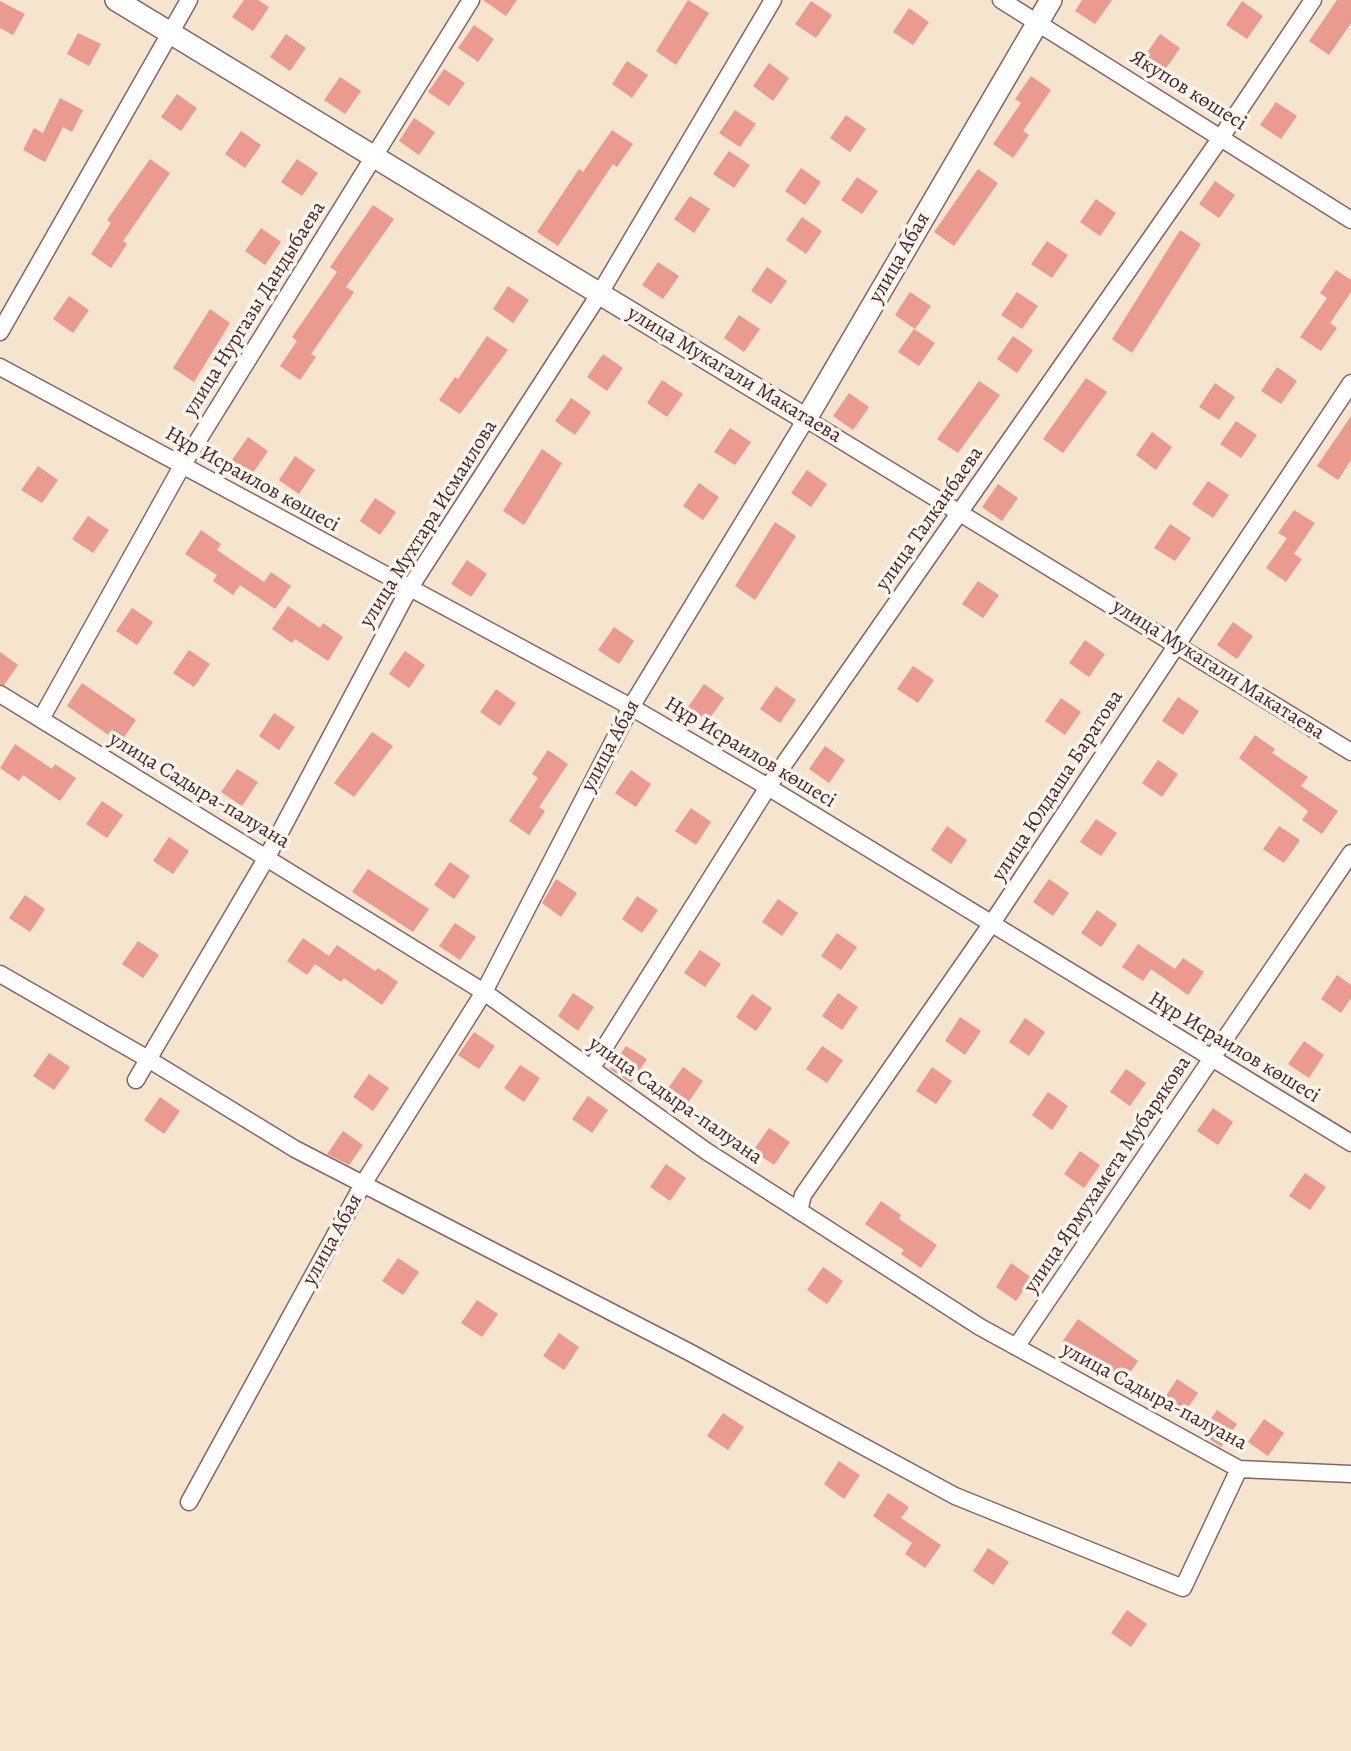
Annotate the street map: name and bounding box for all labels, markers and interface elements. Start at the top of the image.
street label: Якупов көшесі [1125,45,1251,137]
street label: улица Нургазы Дандыбаева [178,197,332,421]
street label: улица Абая [864,208,936,308]
street label: улица Мукагали Макатаева [622,301,846,449]
street label: улица Мухтара Исмаилова [355,416,503,632]
street label: Нұр Исраилов көшесі [160,422,344,538]
street label: улица Талканбаева [871,442,989,596]
street label: улица Мукагали Макатаева [1107,594,1329,746]
street label: улица Юлдаша Баратова [987,686,1129,886]
street label: Нұр Исраилов көшесі [660,692,840,814]
street label: улица Абая [576,696,646,796]
street label: улица Садыра-палуана [104,727,294,855]
street label: Нұр Исраилов көшесі [1144,987,1324,1109]
street label: улица Садыра-палуана [583,1031,767,1171]
street label: улица Ярмухамета Мубарякова [1019,1052,1197,1298]
street label: улица Абая [298,1190,368,1290]
street label: улица Садыра-палуана [1057,1337,1251,1457]

